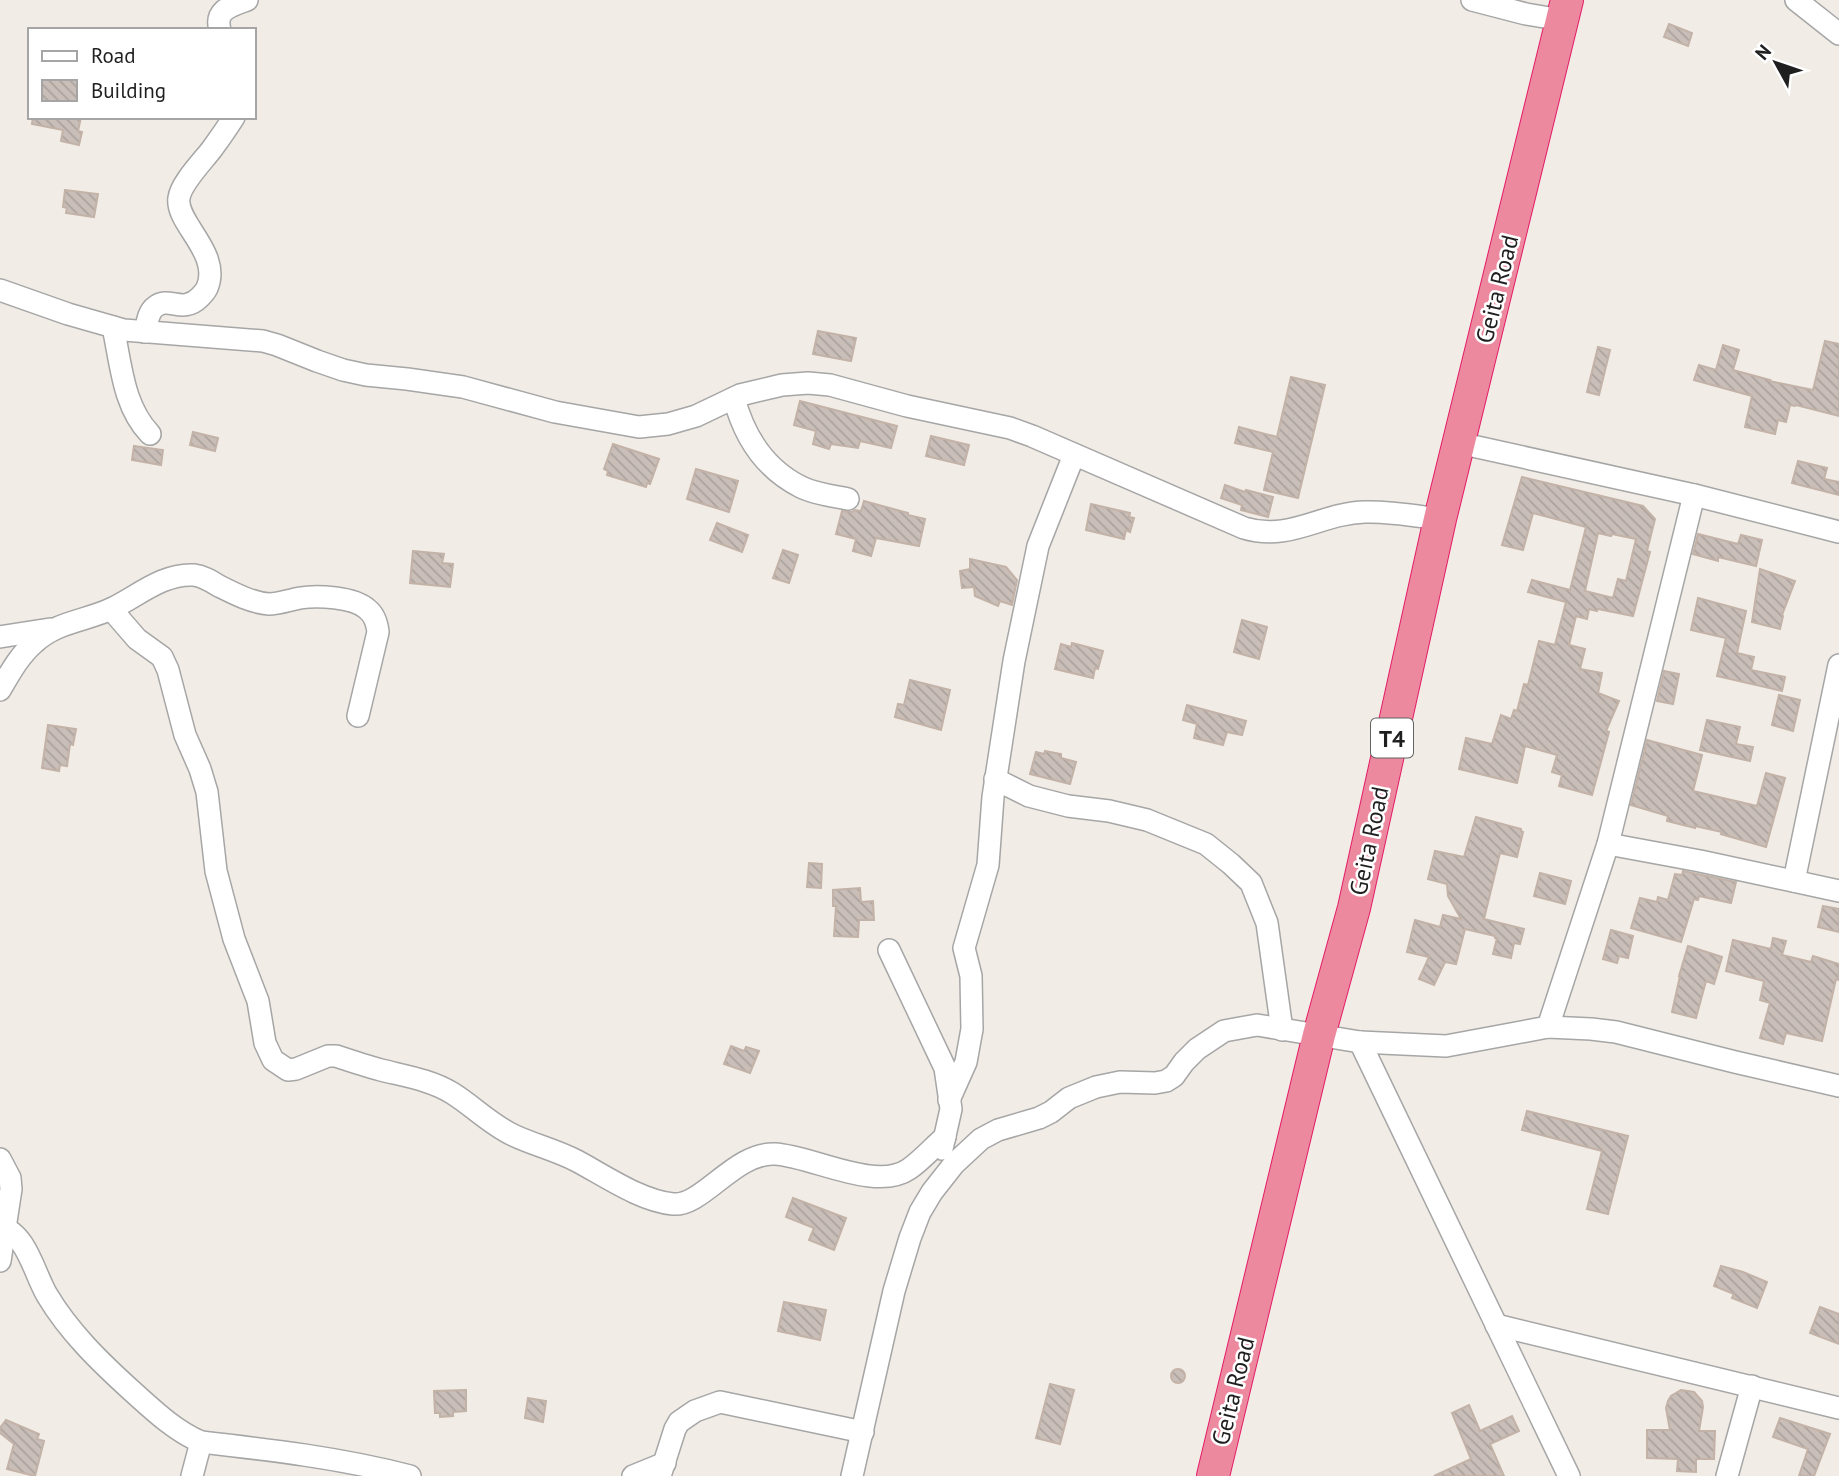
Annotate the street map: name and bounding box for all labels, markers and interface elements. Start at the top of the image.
legend [28,28,256,119]
north arrow [1741,28,1811,98]
text: N [1750,40,1776,65]
text: Road [91,42,135,69]
text: Building [91,77,166,104]
street label: Geita Road [1469,232,1525,346]
road number: T4 [1371,718,1413,758]
street label: Geita Road [1342,784,1396,898]
street label: Geita Road [1205,1334,1261,1448]

